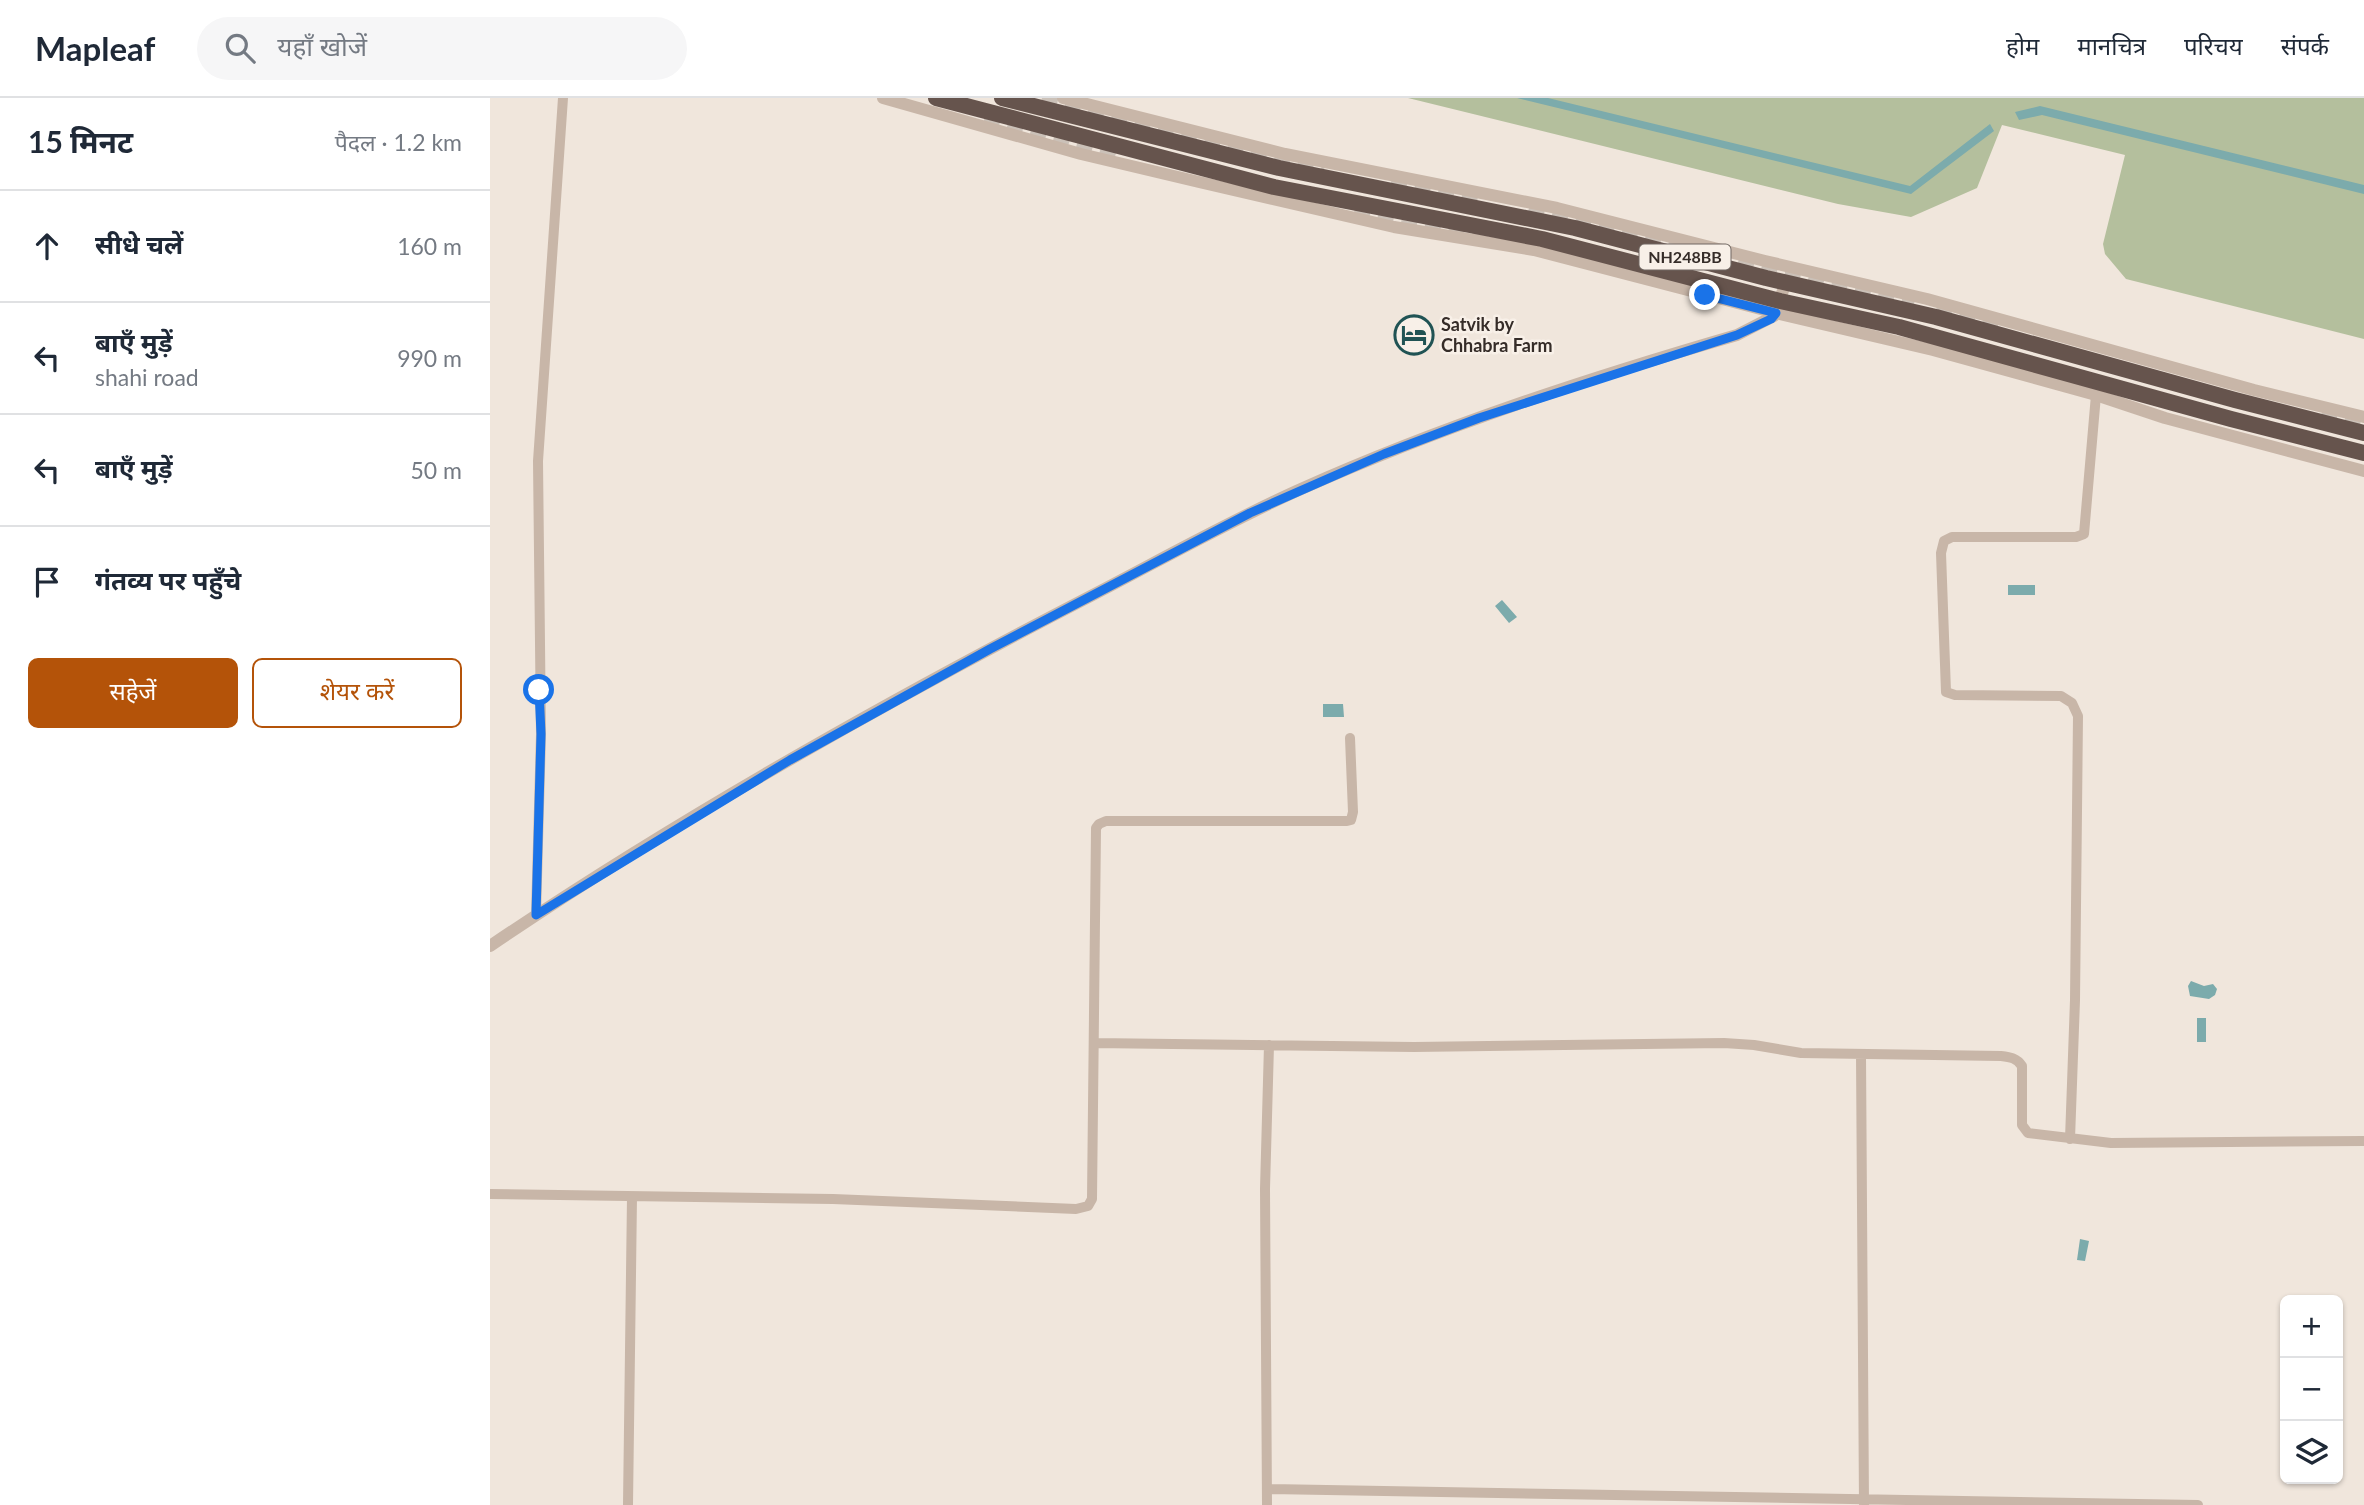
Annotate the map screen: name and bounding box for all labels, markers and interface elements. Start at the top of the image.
search box [197,17,687,80]
text: Mapleaf [35,28,155,68]
icon: search [221,29,259,67]
text: यहाँ खोजें [277,30,367,62]
text: होम [2006,31,2039,60]
text: मानचित्र [2077,31,2146,60]
text: परिचय [2184,31,2243,60]
text: संपर्क [2281,31,2329,60]
text: 15 मिनट [28,123,133,159]
text: पैदल · 1.2 km [335,128,462,156]
icon: ahead [28,227,66,265]
text: सीधे चलें [95,228,183,260]
text: 160 m [397,232,462,260]
road number: NH248BB [1640,244,1730,270]
route end [1689,279,1720,310]
place label: Satvik by Chhabra Farm [1441,313,1553,356]
hotel icon: Satvik by Chhabra Farm [1393,314,1435,356]
text: बाएँ मुड़ें [95,326,173,358]
icon: left [28,339,66,377]
text: 990 m [397,344,462,372]
text: shahi road [95,363,199,391]
icon: left [28,451,66,489]
text: बाएँ मुड़ें [95,452,173,484]
text: 50 m [411,456,462,484]
icon: arrive [28,563,66,601]
text: गंतव्य पर पहुँचे [95,564,241,596]
button: सहेजें [28,658,238,728]
button: शेयर करें [252,658,462,728]
route start [523,674,554,705]
map controls [2280,1295,2343,1484]
button: + [2280,1295,2343,1358]
button: − [2280,1358,2343,1421]
button: layers [2280,1421,2343,1484]

